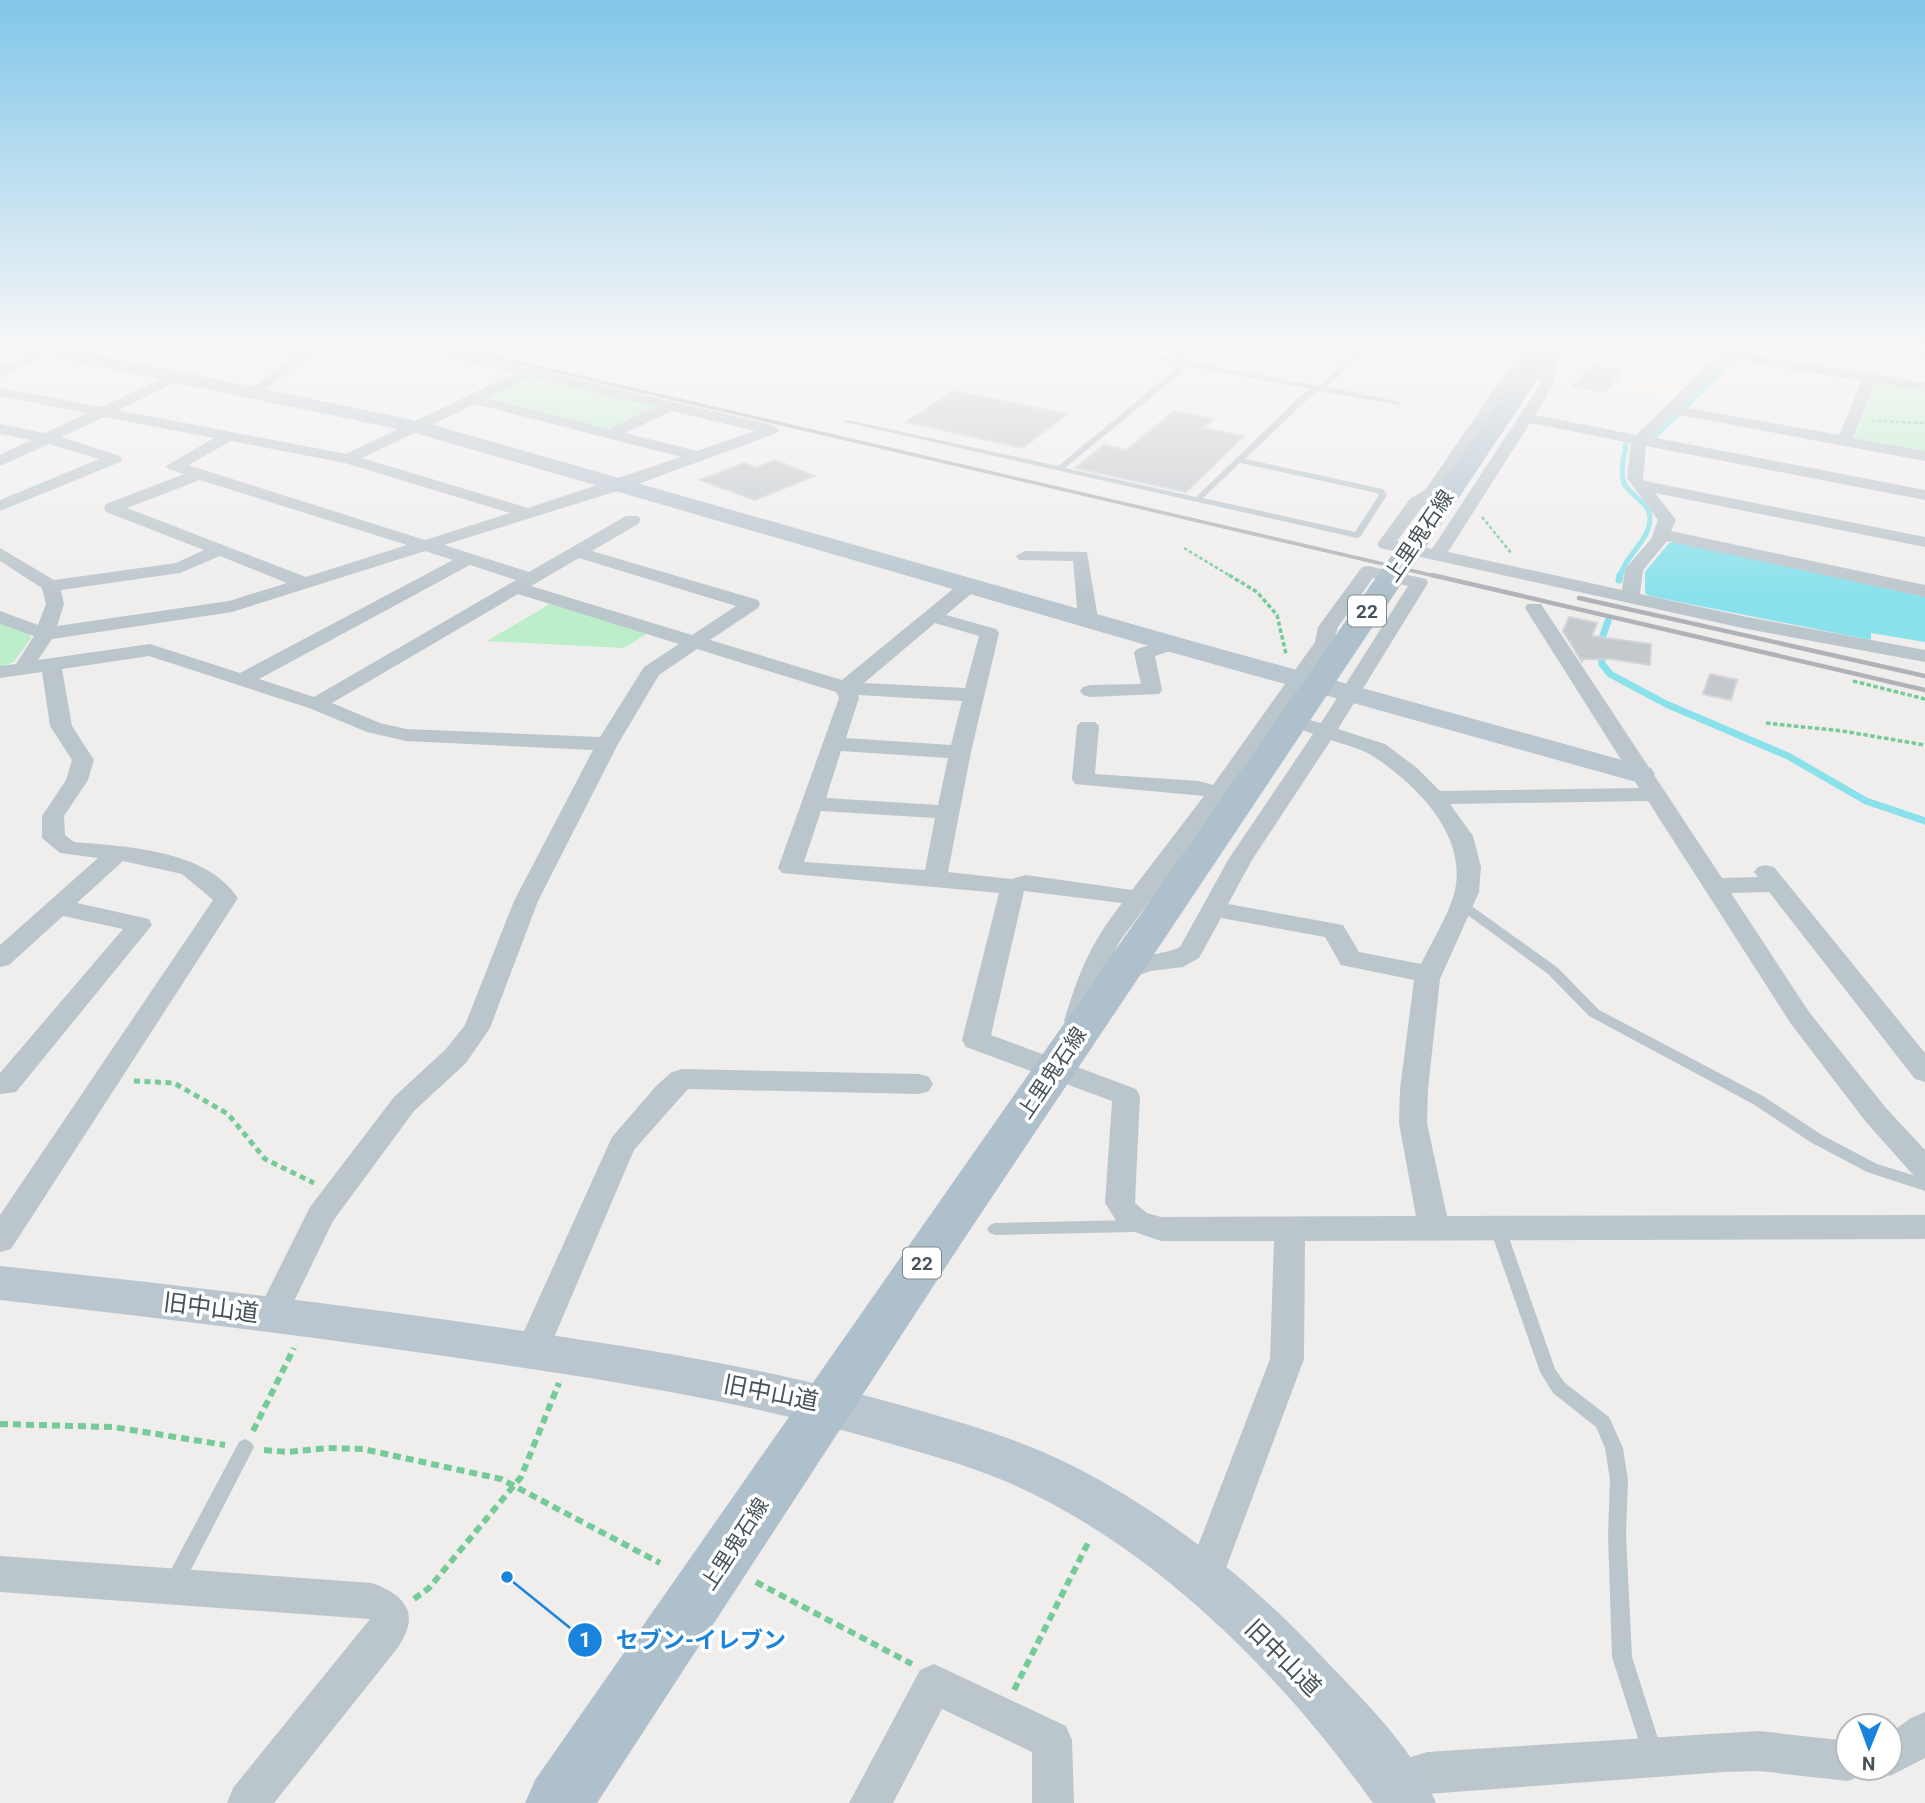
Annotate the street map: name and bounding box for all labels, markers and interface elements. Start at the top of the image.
street label: 上里鬼石線 [1380,486,1458,586]
road number: 22 [1348,596,1386,626]
street label: 上里鬼石線 [1013,1023,1091,1123]
road number: 22 [903,1247,941,1278]
street label: 旧中山道 [162,1288,260,1328]
street label: 旧中山道 [721,1370,821,1416]
street label: 上里鬼石線 [696,1493,774,1595]
street label: 旧中山道 [1239,1614,1327,1702]
callout: セブン-イレブン [567,1618,800,1662]
text: セブン-イレブン [616,1627,786,1654]
text: 1 [579,1628,591,1652]
north arrow [1834,1712,1904,1782]
text: N [1862,1752,1876,1775]

